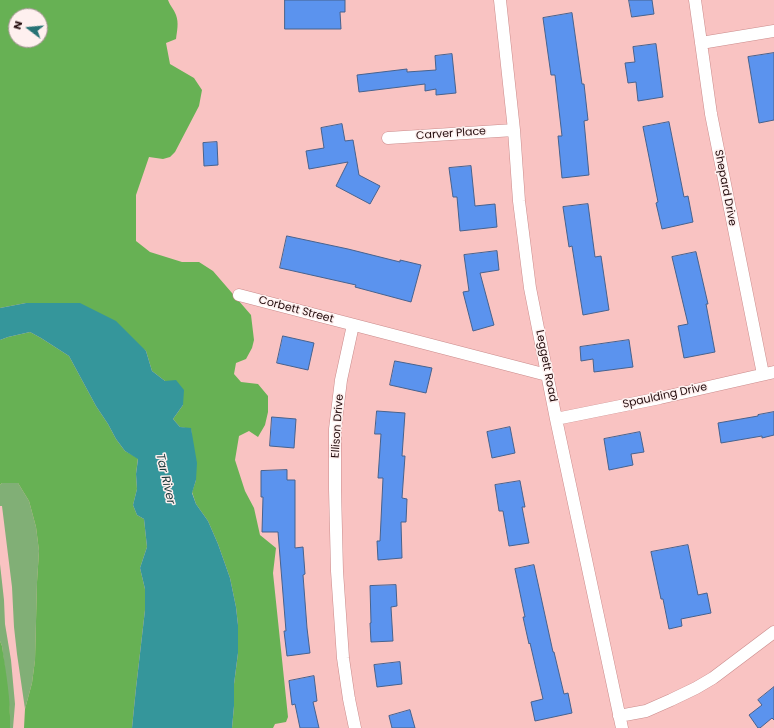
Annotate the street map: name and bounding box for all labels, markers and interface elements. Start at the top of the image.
north arrow [8,8,48,48]
text: N [9,19,26,31]
street label: Carver Place [416,125,486,143]
street label: Shepard Drive [711,149,739,227]
street label: Corbett Street [257,294,335,326]
street label: Leggett Road [533,329,559,403]
street label: Spaulding Drive [621,381,709,411]
street label: Ellison Drive [329,394,347,458]
water label: Tar River [152,452,178,506]

